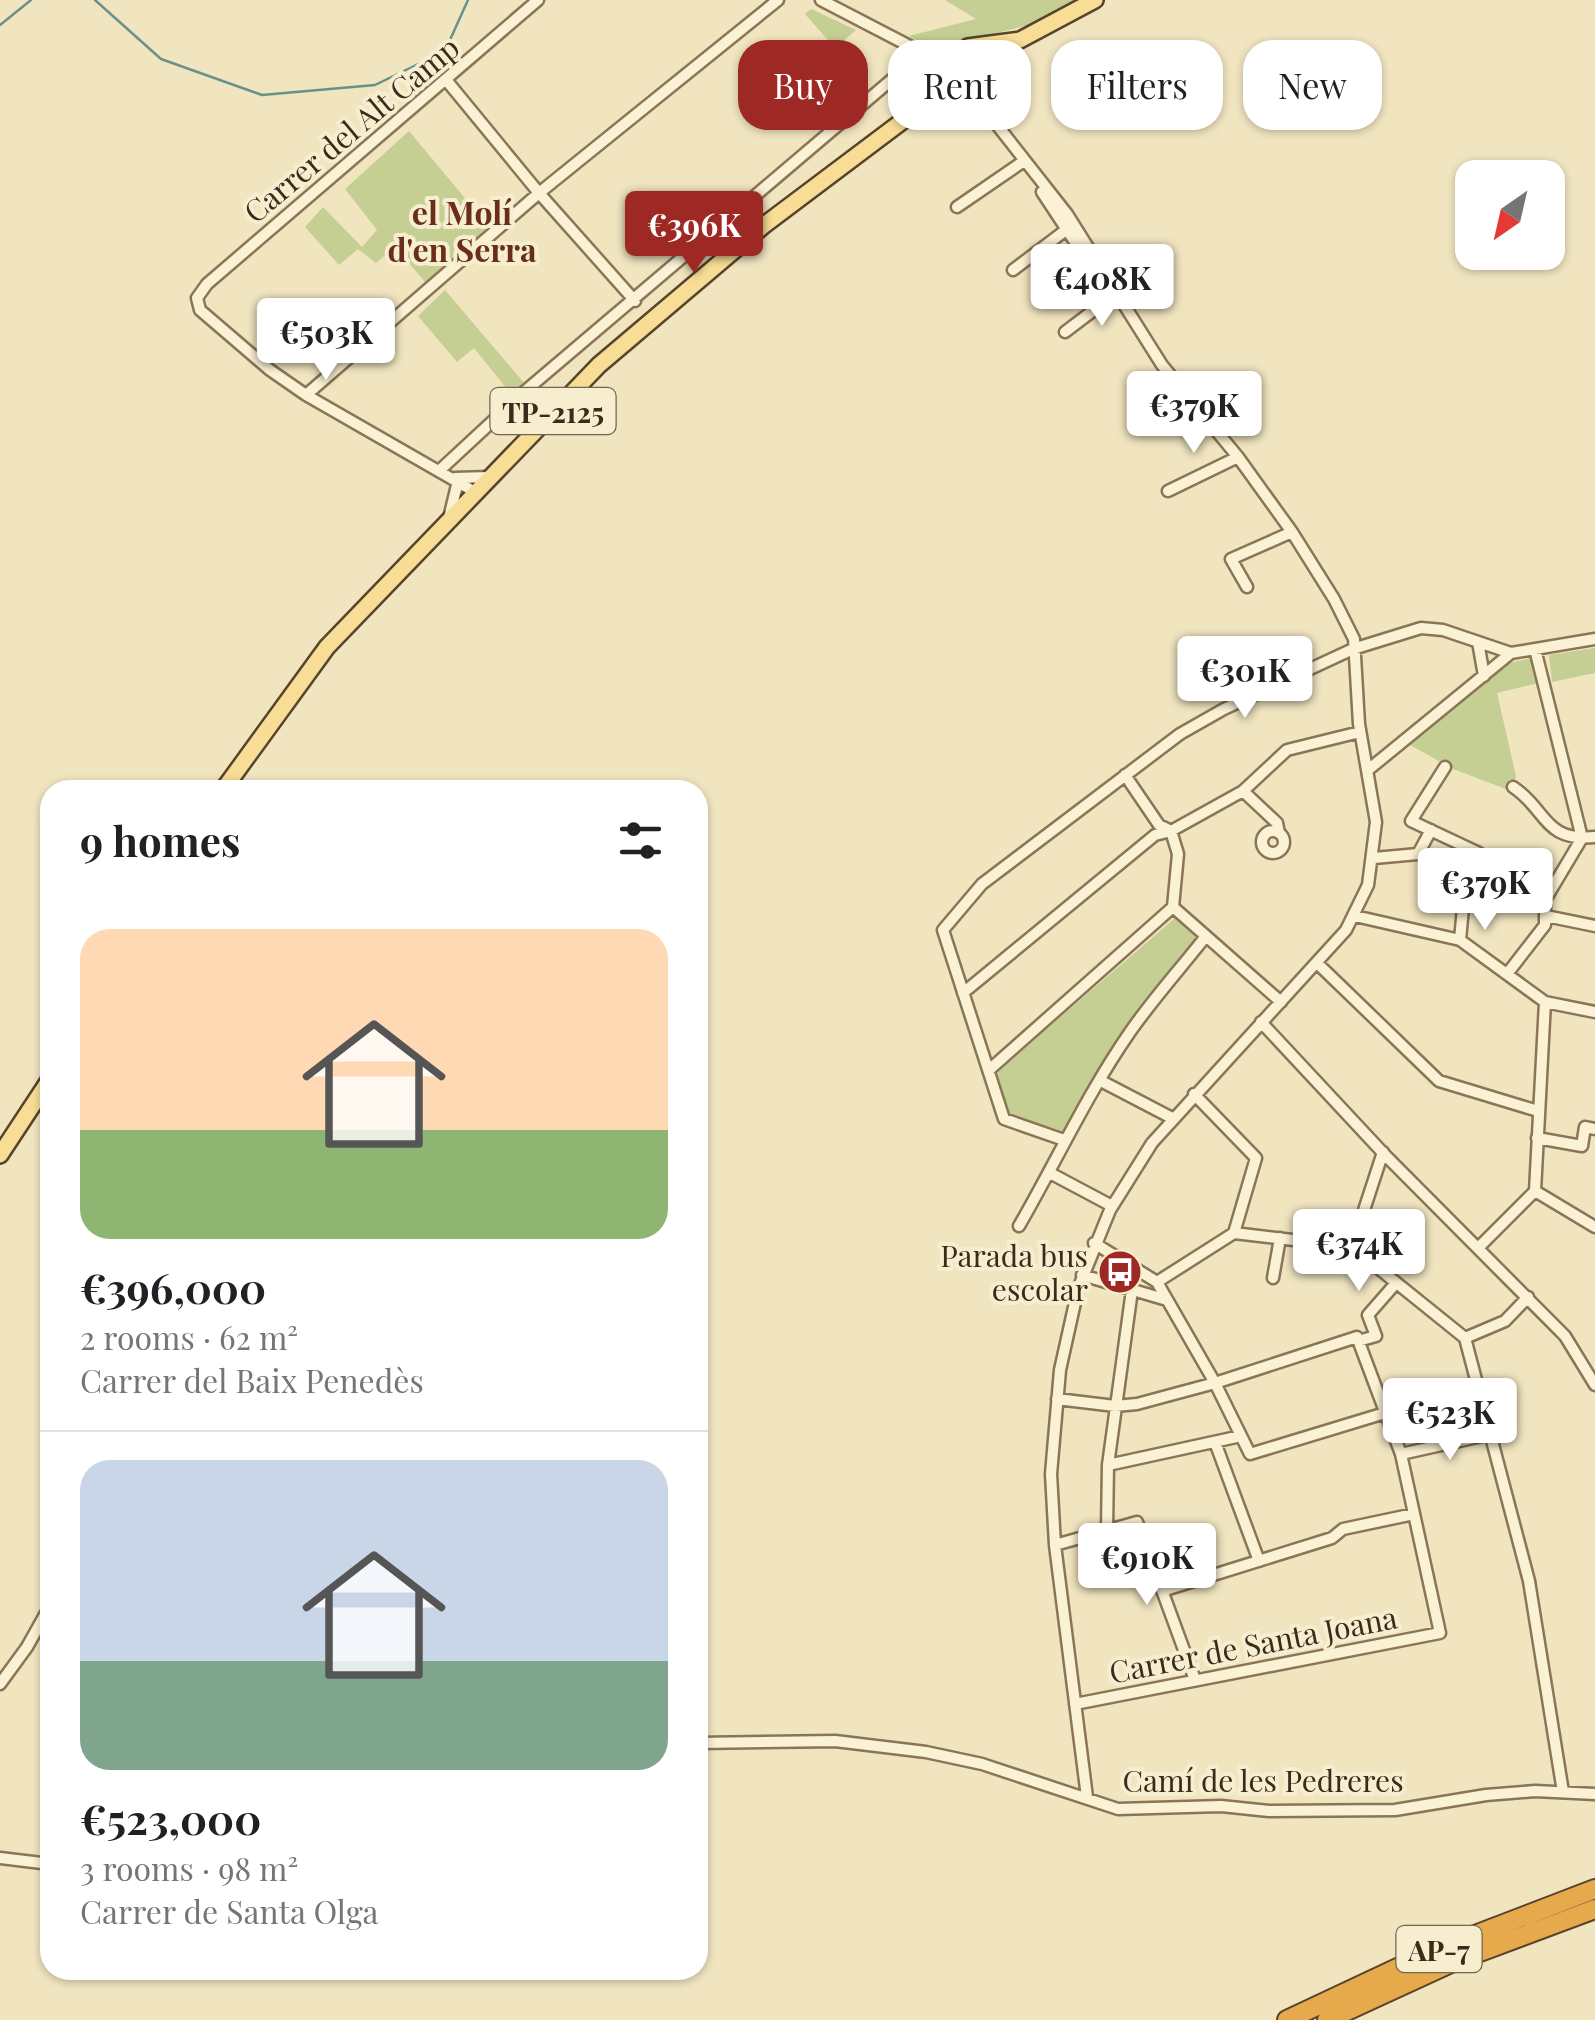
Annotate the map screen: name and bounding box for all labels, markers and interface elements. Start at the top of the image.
street label: Carrer del Alt Camp [235,27,467,231]
chip: Buy [738,40,868,130]
chip: Rent [888,40,1031,130]
chip: Filters [1051,40,1223,130]
chip: New [1243,40,1382,130]
north arrow [1455,160,1565,270]
map controls [1455,160,1565,270]
district label: el Molí d'en Serra [387,190,537,270]
pin: €396K [624,191,764,276]
text: €396K [647,202,741,245]
pin: €408K [1032,244,1172,329]
text: €408K [1053,255,1151,298]
pin: €503K [256,298,396,383]
text: €503K [279,309,373,352]
pin: €379K [1124,371,1264,456]
text: €379K [1149,382,1239,425]
road number: TP-2125 [490,388,616,434]
pin: €301K [1175,636,1315,721]
text: €301K [1199,647,1291,690]
text: 9 homes [80,812,240,868]
icon: filters [613,813,668,868]
pin: €379K [1415,848,1555,933]
text: €379K [1440,859,1530,902]
icon: home [284,994,464,1174]
pin: €374K [1289,1209,1429,1294]
text: €374K [1315,1220,1403,1263]
place label: Parada bus escolar [940,1235,1088,1309]
bus stop icon: Parada bus escolar [1097,1249,1143,1295]
text: €396,000 [80,1259,266,1315]
text: 2 rooms · 62 m² [80,1315,298,1358]
text: Carrer del Baix Penedès [80,1358,424,1401]
pin: €523K [1380,1378,1520,1463]
text: €523K [1405,1389,1495,1432]
pin: €910K [1077,1523,1217,1608]
icon: home [284,1525,464,1705]
text: €910K [1100,1534,1194,1577]
street label: Carrer de Santa Joana [1106,1596,1400,1692]
street label: Camí de les Pedreres [1122,1760,1404,1800]
text: €523,000 [80,1790,261,1846]
text: 3 rooms · 98 m² [80,1846,298,1889]
text: Carrer de Santa Olga [80,1889,379,1932]
road number: AP-7 [1396,1926,1482,1972]

